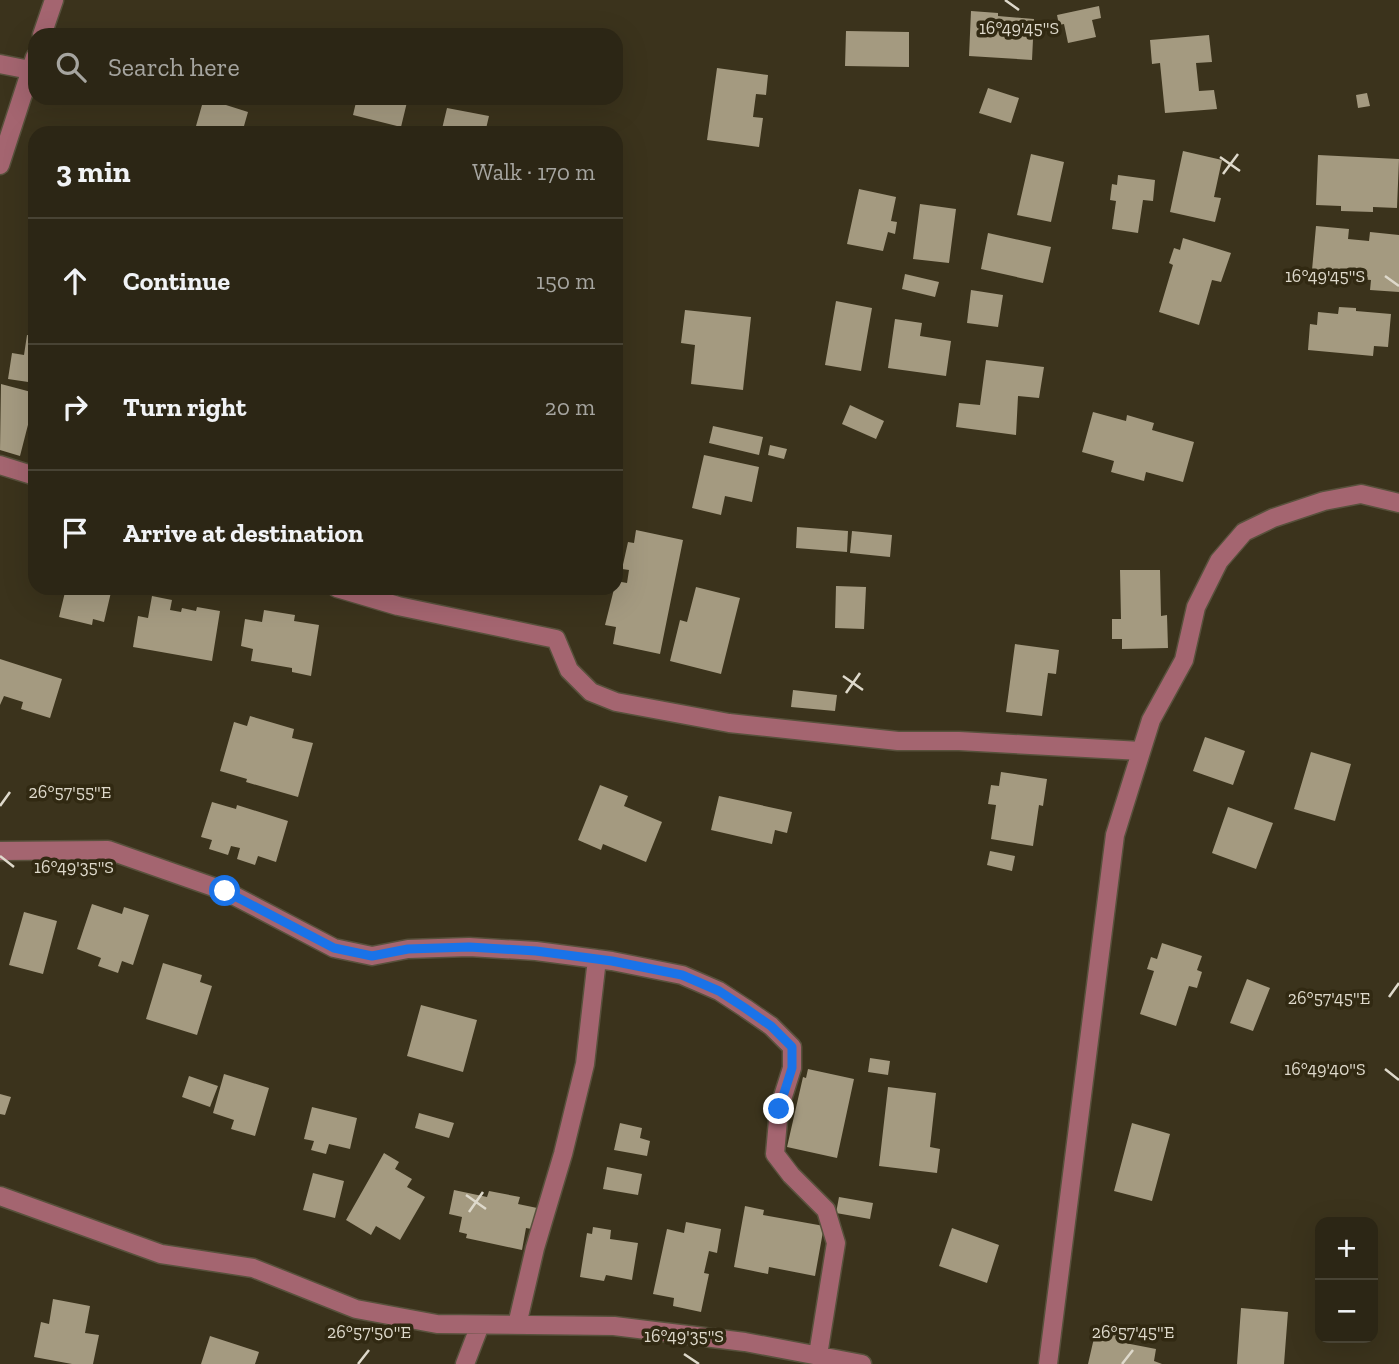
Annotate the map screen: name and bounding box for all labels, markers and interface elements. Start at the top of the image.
text: 16°49'45"S [979,17,1059,39]
search box [28,28,623,105]
icon: search [52,48,90,86]
text: Search here [108,51,240,83]
text: 3 min [56,154,131,190]
text: Walk · 170 m [472,158,595,186]
icon: ahead [56,262,94,300]
text: Continue [123,265,230,297]
text: 16°49'45"S [1285,265,1365,287]
text: 150 m [536,267,595,295]
icon: right [56,388,94,426]
text: Turn right [123,391,246,423]
text: 20 m [545,393,595,421]
icon: arrive [56,514,94,552]
text: Arrive at destination [123,517,363,549]
text: 26°57'55"E [29,781,111,803]
text: 16°49'35"S [34,856,114,878]
route start [209,875,240,906]
text: 26°57'45"E [1288,987,1370,1009]
text: 16°49'40"S [1284,1058,1366,1080]
route end [763,1093,794,1124]
map controls [1315,1217,1378,1343]
button: + [1315,1217,1378,1280]
button: − [1315,1280,1378,1343]
text: 26°57'50"E [327,1321,411,1343]
text: 26°57'45"E [1092,1321,1174,1343]
text: 16°49'35"S [644,1325,724,1347]

